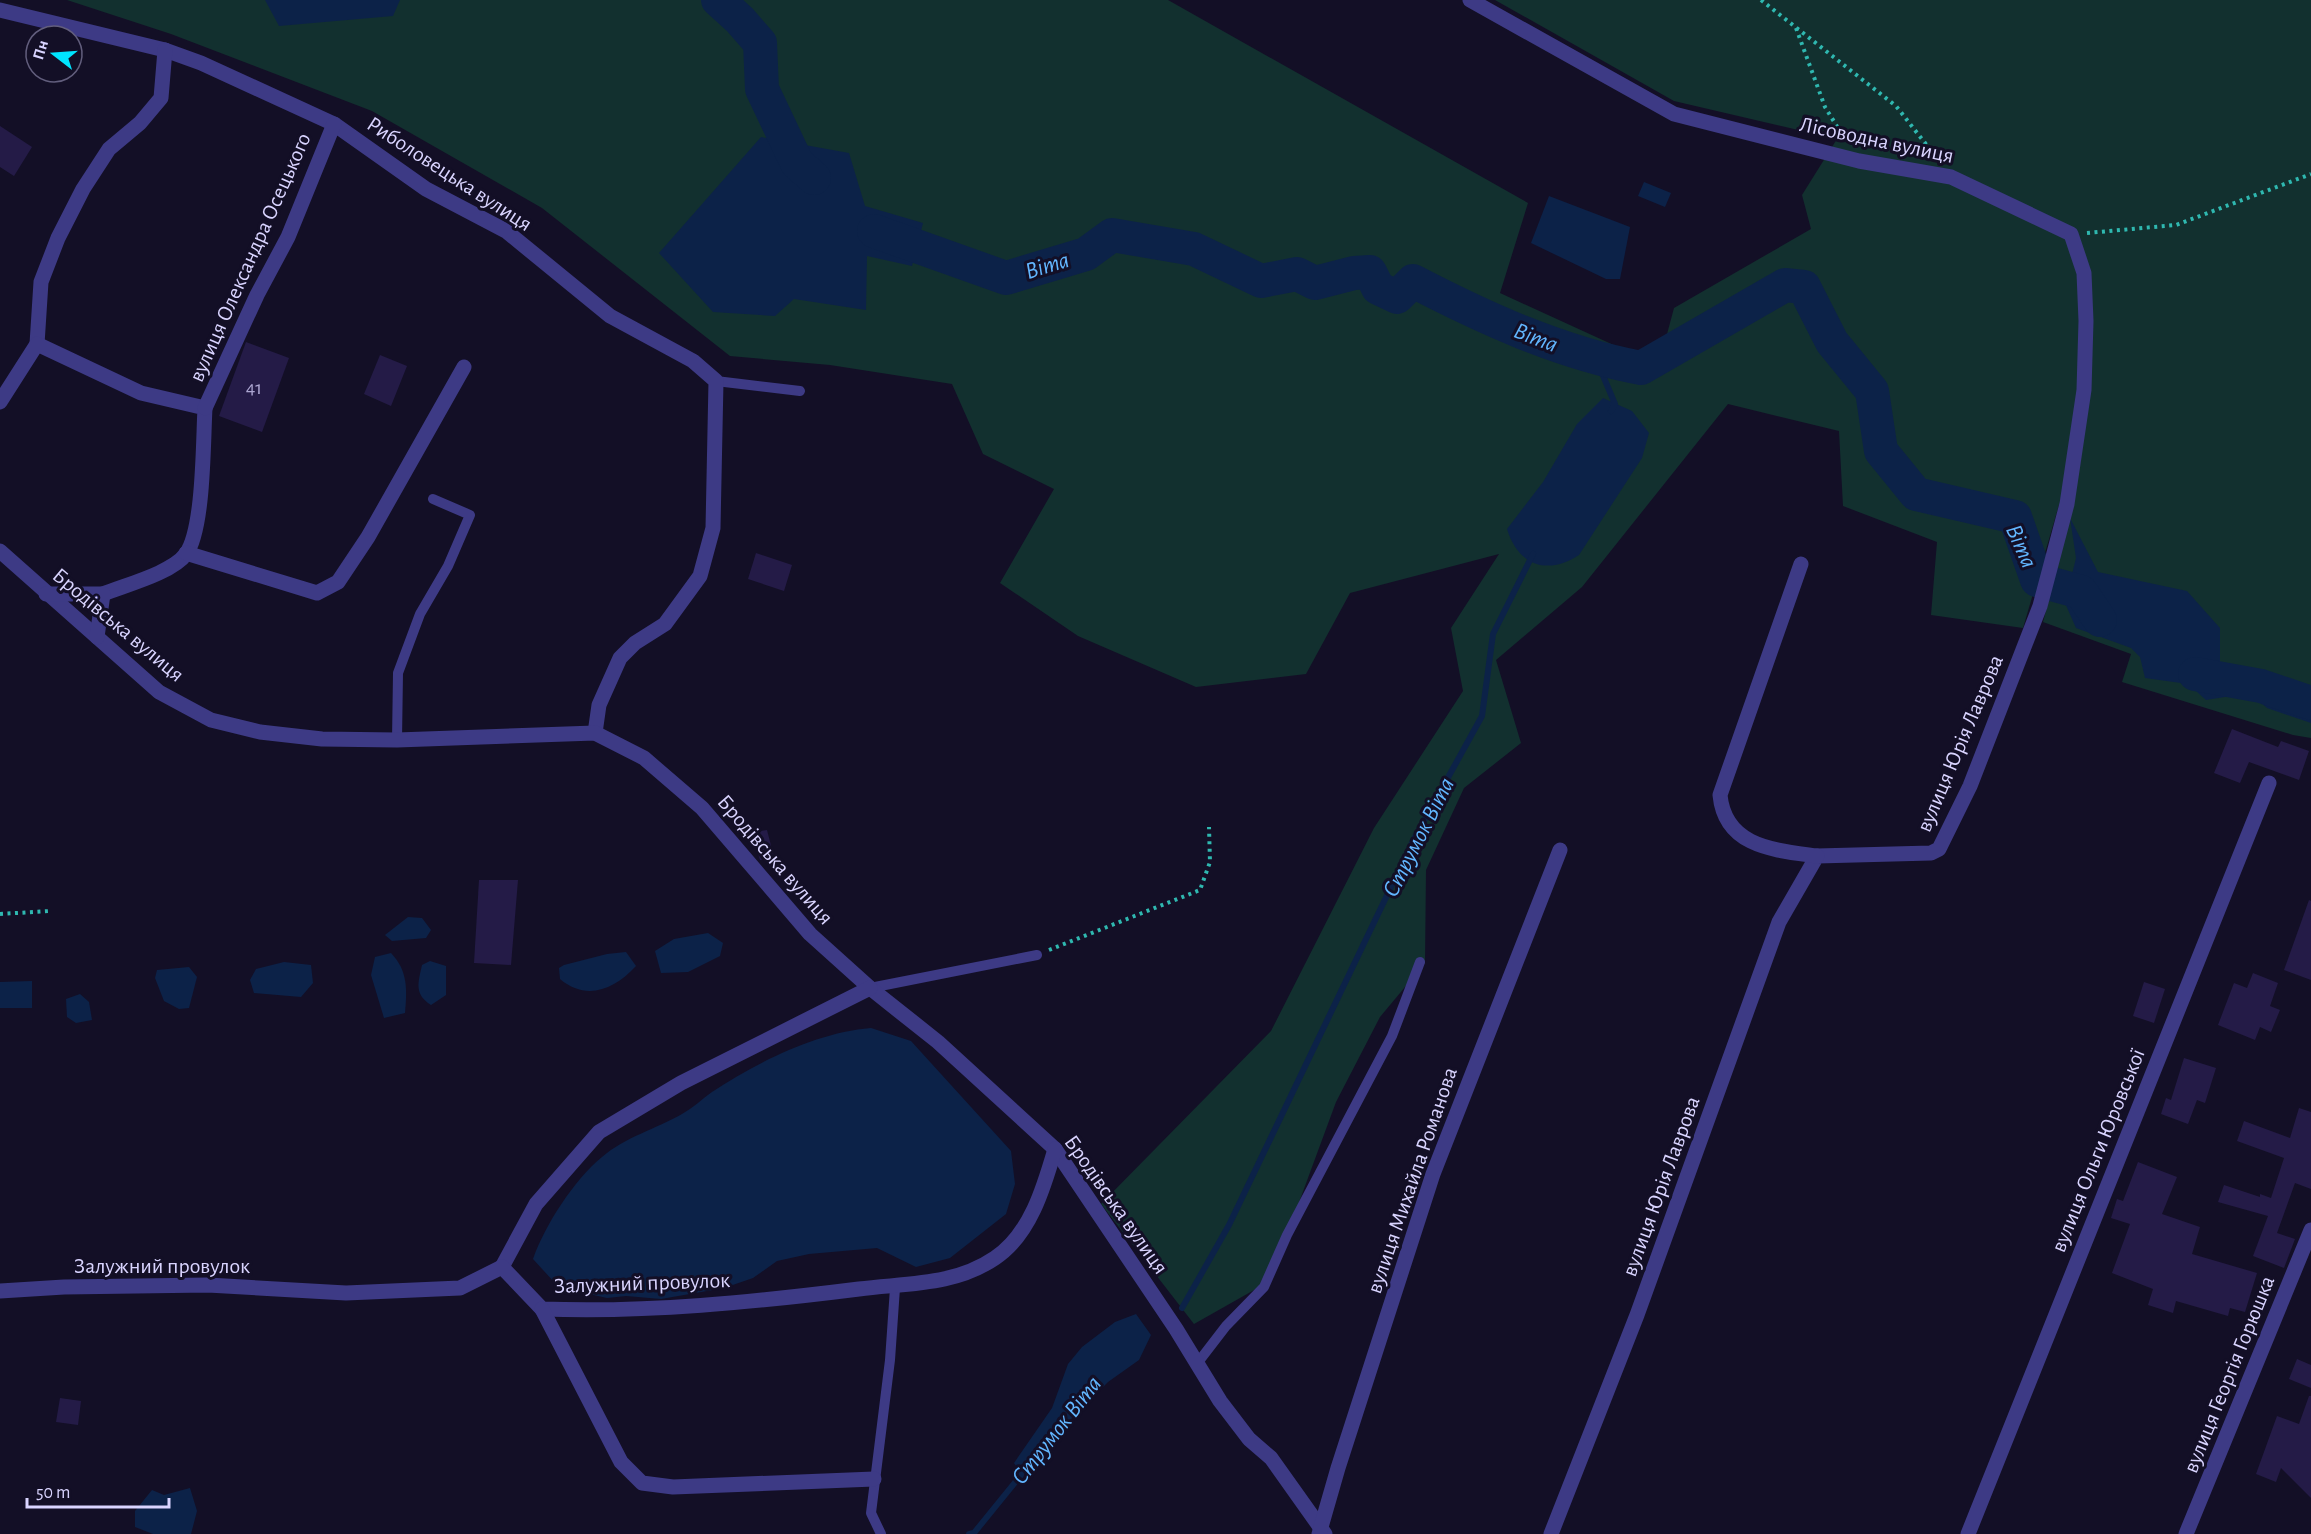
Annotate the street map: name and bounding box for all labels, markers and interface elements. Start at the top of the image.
north arrow [24,24,84,84]
text: Пн [30,38,51,62]
street label: Риболовецька вулиця [363,112,536,235]
street label: Лісоводна вулиця [1798,113,1956,167]
street label: вулиця Олександра Осецького [185,130,315,385]
water label: Віта [1022,248,1072,284]
water label: Віта [1510,319,1561,357]
house number: 41 [246,378,262,398]
water label: Віта [2001,521,2041,572]
street label: Бродівська вулиця [48,564,188,686]
street label: вулиця Юрія Лаврова [1913,652,2007,835]
water label: Струмок Віта [1379,774,1459,901]
street label: Бродівська вулиця [713,791,837,929]
street label: вулиця Ольги Юровської [2047,1046,2149,1255]
street label: вулиця Михайла Романова [1363,1064,1461,1296]
street label: вулиця Юрія Лаврова [1618,1093,1704,1279]
street label: Бродівська вулиця [1060,1131,1172,1278]
street label: Залужний провулок [74,1255,250,1277]
street label: Залужний провулок [554,1269,730,1297]
street label: вулиця Георгія Горюшка [2179,1273,2279,1476]
water label: Струмок Віта [1007,1372,1106,1489]
scale bar [27,1471,170,1509]
text: 50 m [36,1484,70,1502]

